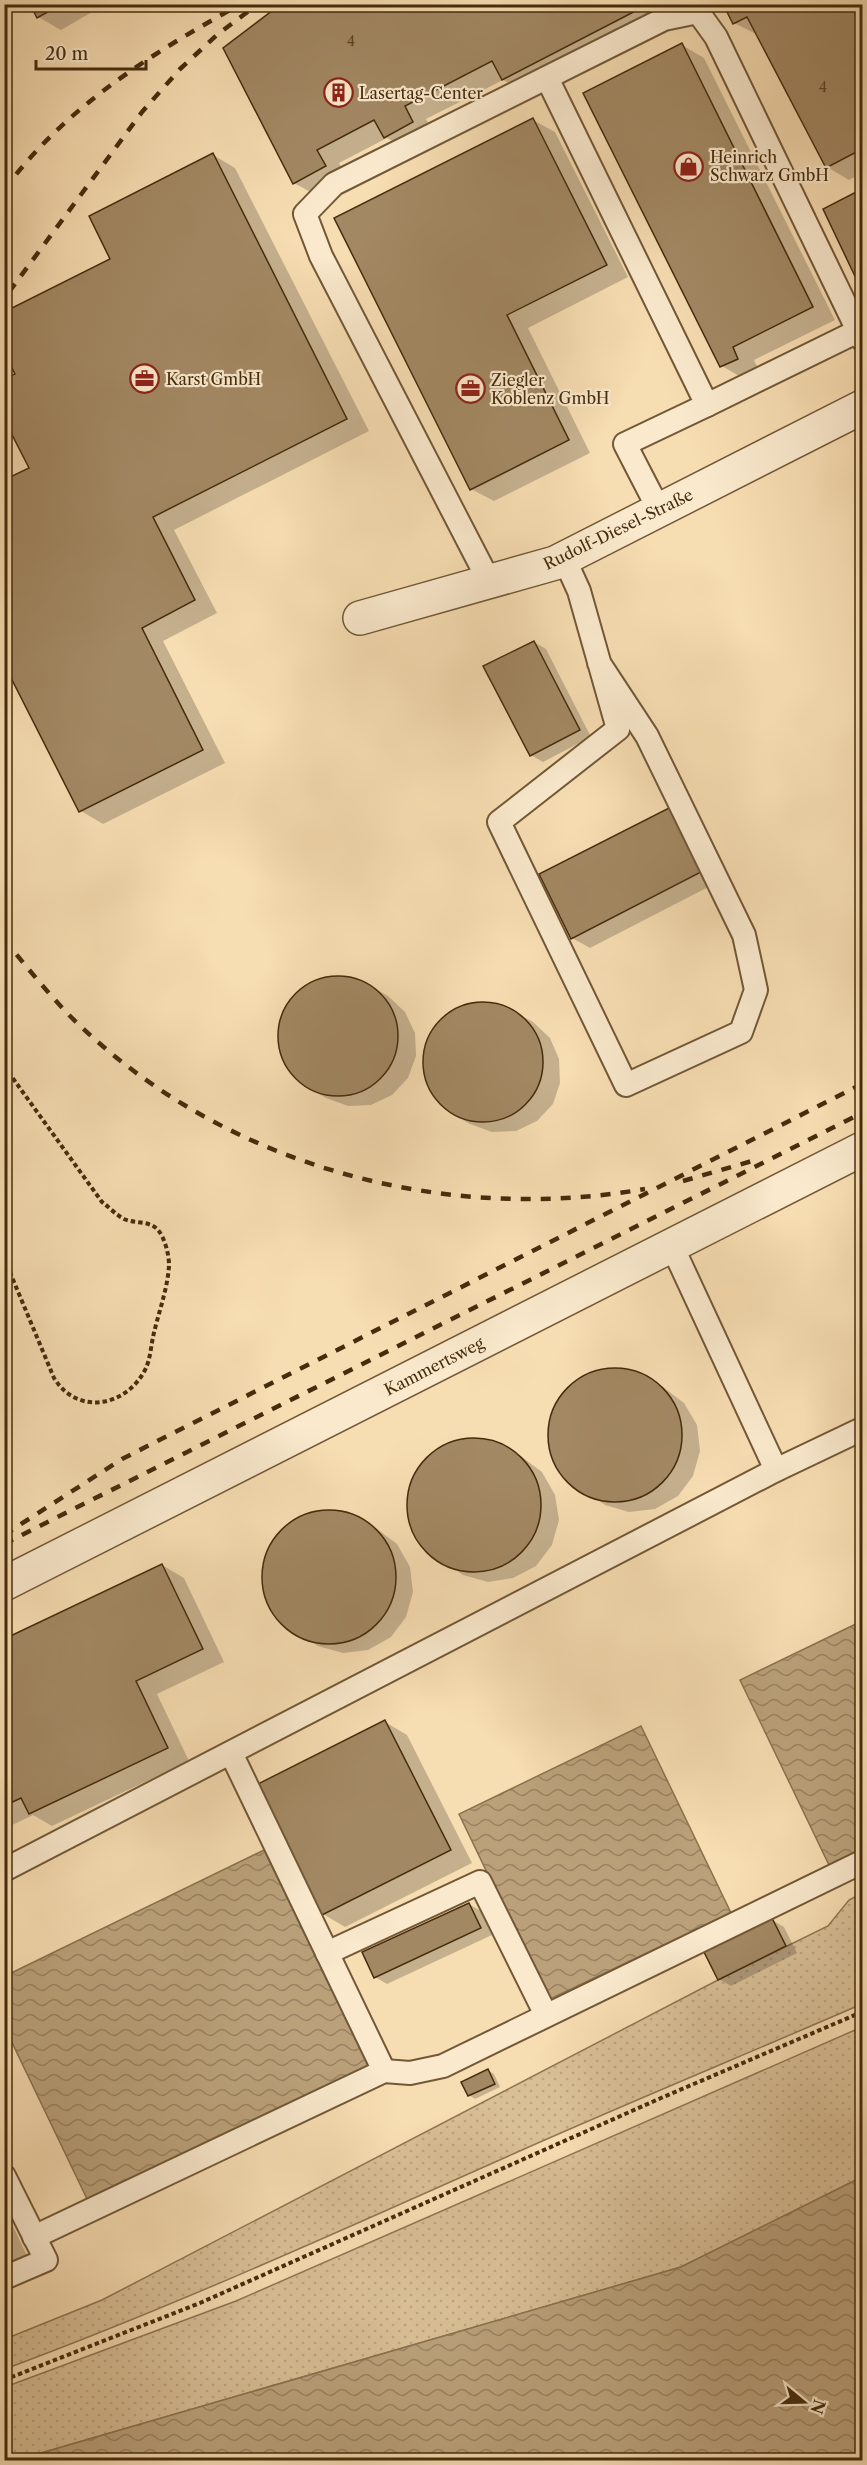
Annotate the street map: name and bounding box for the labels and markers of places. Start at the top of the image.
building icon: Lasertag-Center [322,77,354,109]
place label: Lasertag-Center [359,83,483,103]
place label: Heinrich Schwarz GmbH [710,147,829,185]
shop icon: Heinrich Schwarz GmbH [673,150,705,182]
office icon: Karst GmbH [129,363,161,395]
place label: Karst GmbH [166,369,261,389]
place label: Ziegler Koblenz GmbH [491,370,609,408]
office icon: Ziegler Koblenz GmbH [454,373,486,405]

